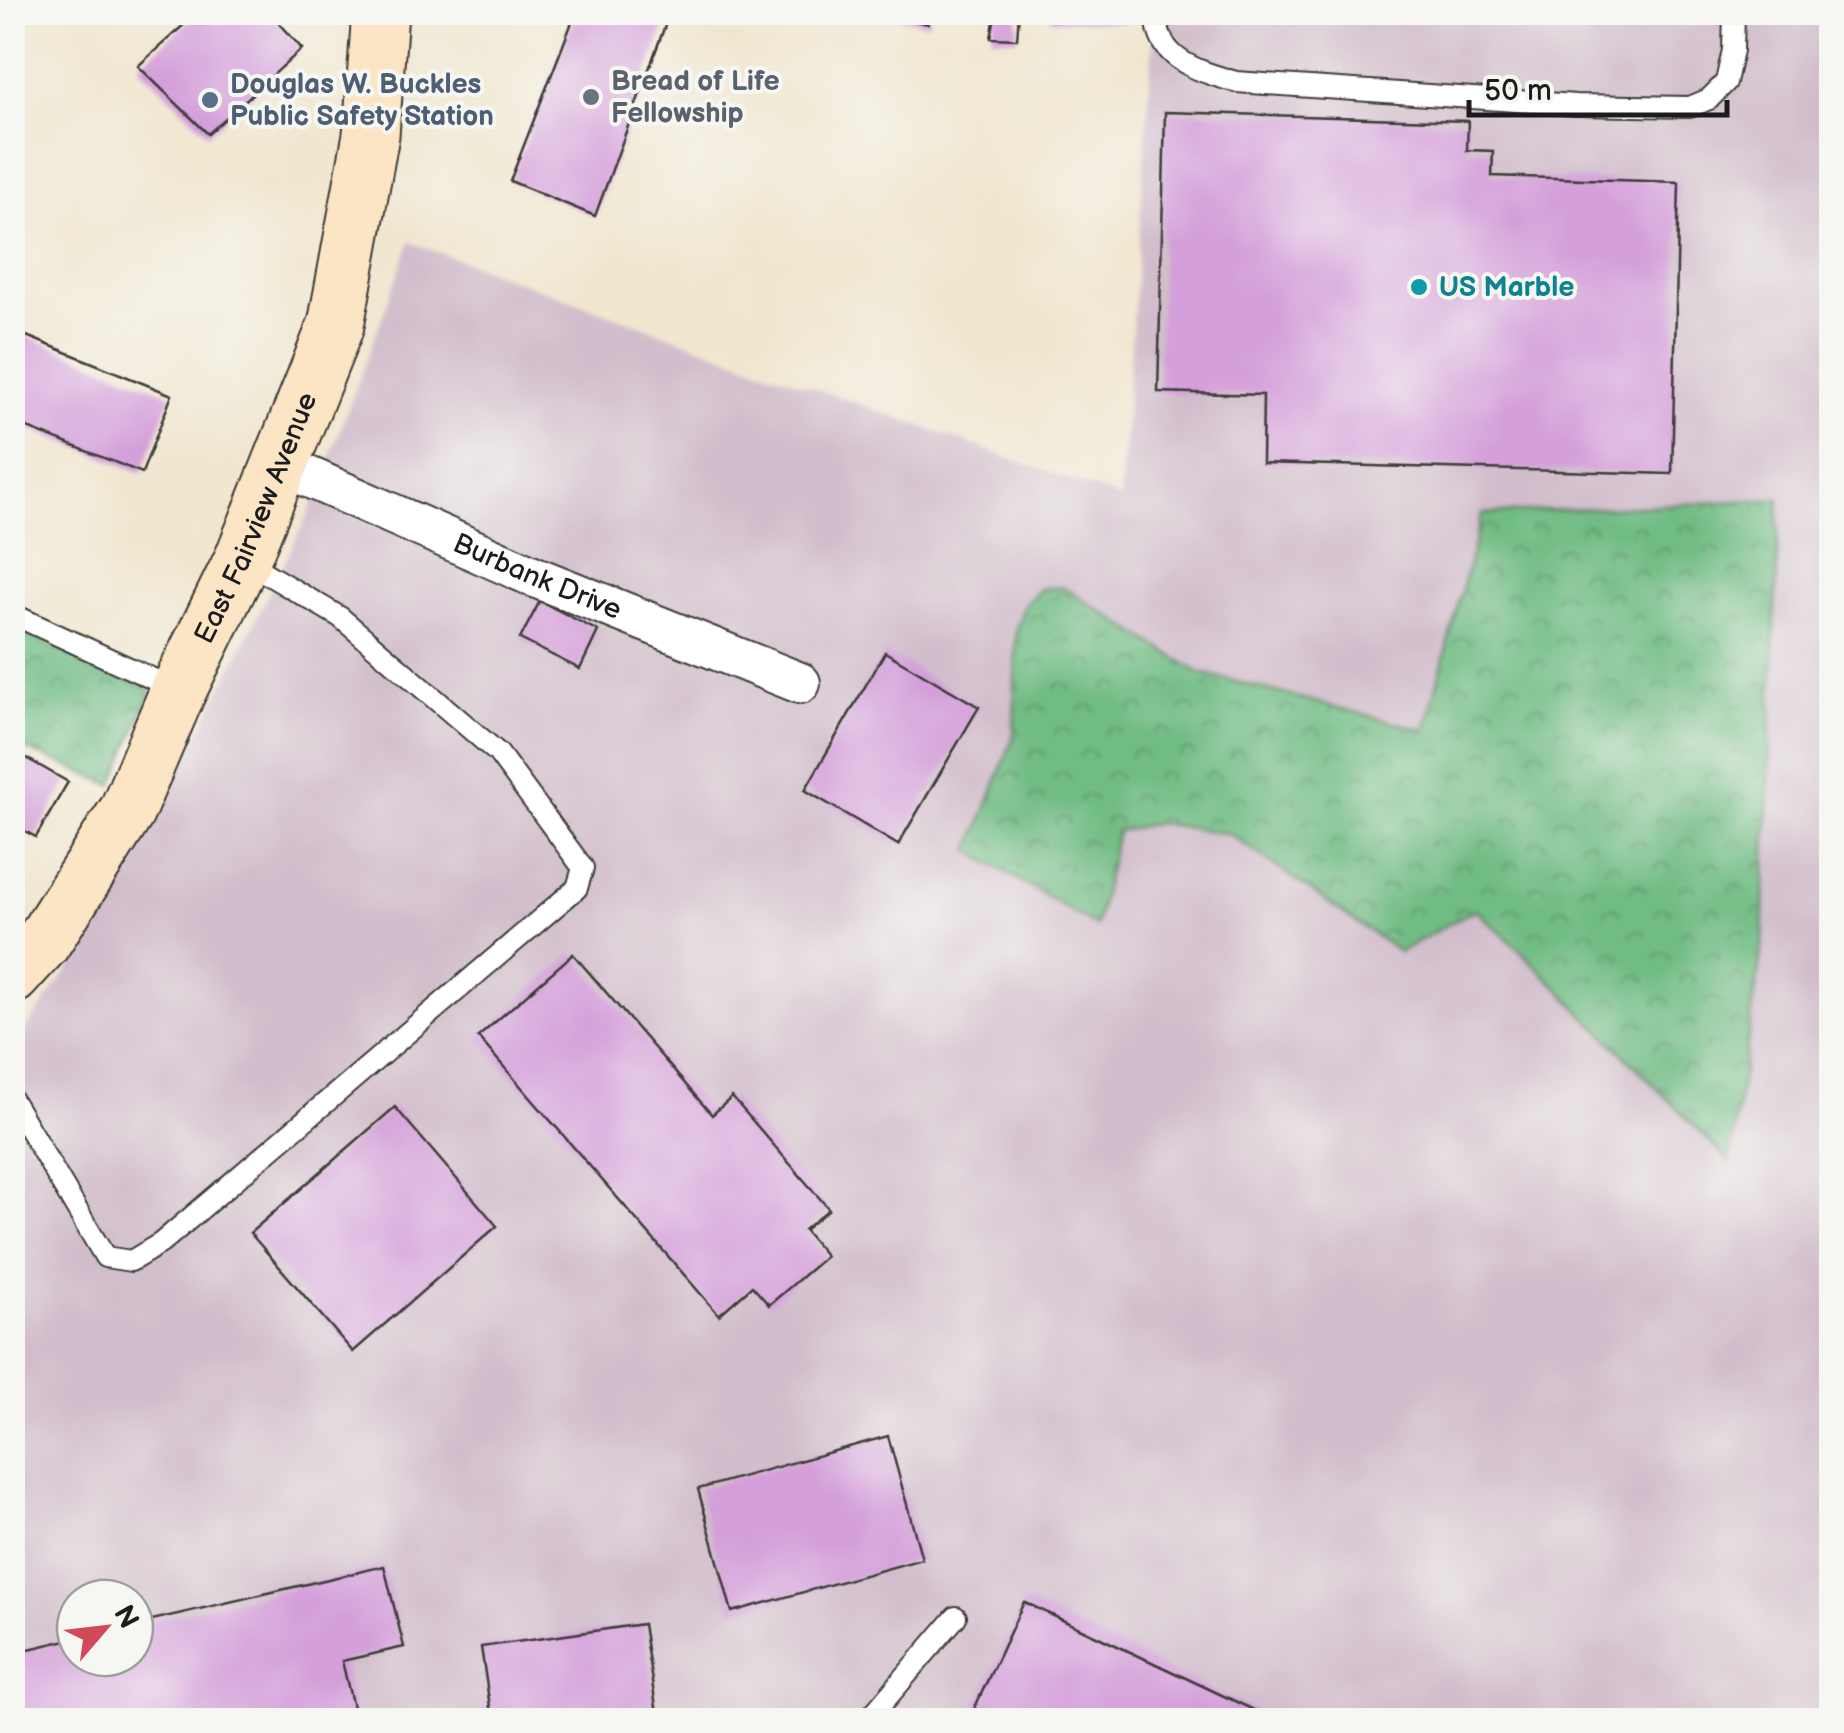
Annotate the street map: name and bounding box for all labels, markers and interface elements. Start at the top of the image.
scale bar [1469,55,1726,117]
place label: Bread of Life Fellowship [611,65,780,130]
place label: Douglas W. Buckles Public Safety Station [230,68,494,133]
text: 50 m [1484,73,1552,109]
marker: Bread of Life Fellowship [580,86,602,108]
marker: Douglas W. Buckles Public Safety Station [199,89,221,111]
place label: US Marble [1439,271,1574,304]
marker: US Marble [1408,276,1430,298]
street label: East Fairview Avenue [187,388,324,649]
street label: Burbank Drive [448,527,626,626]
north arrow [55,1578,155,1678]
text: N [106,1600,145,1634]

